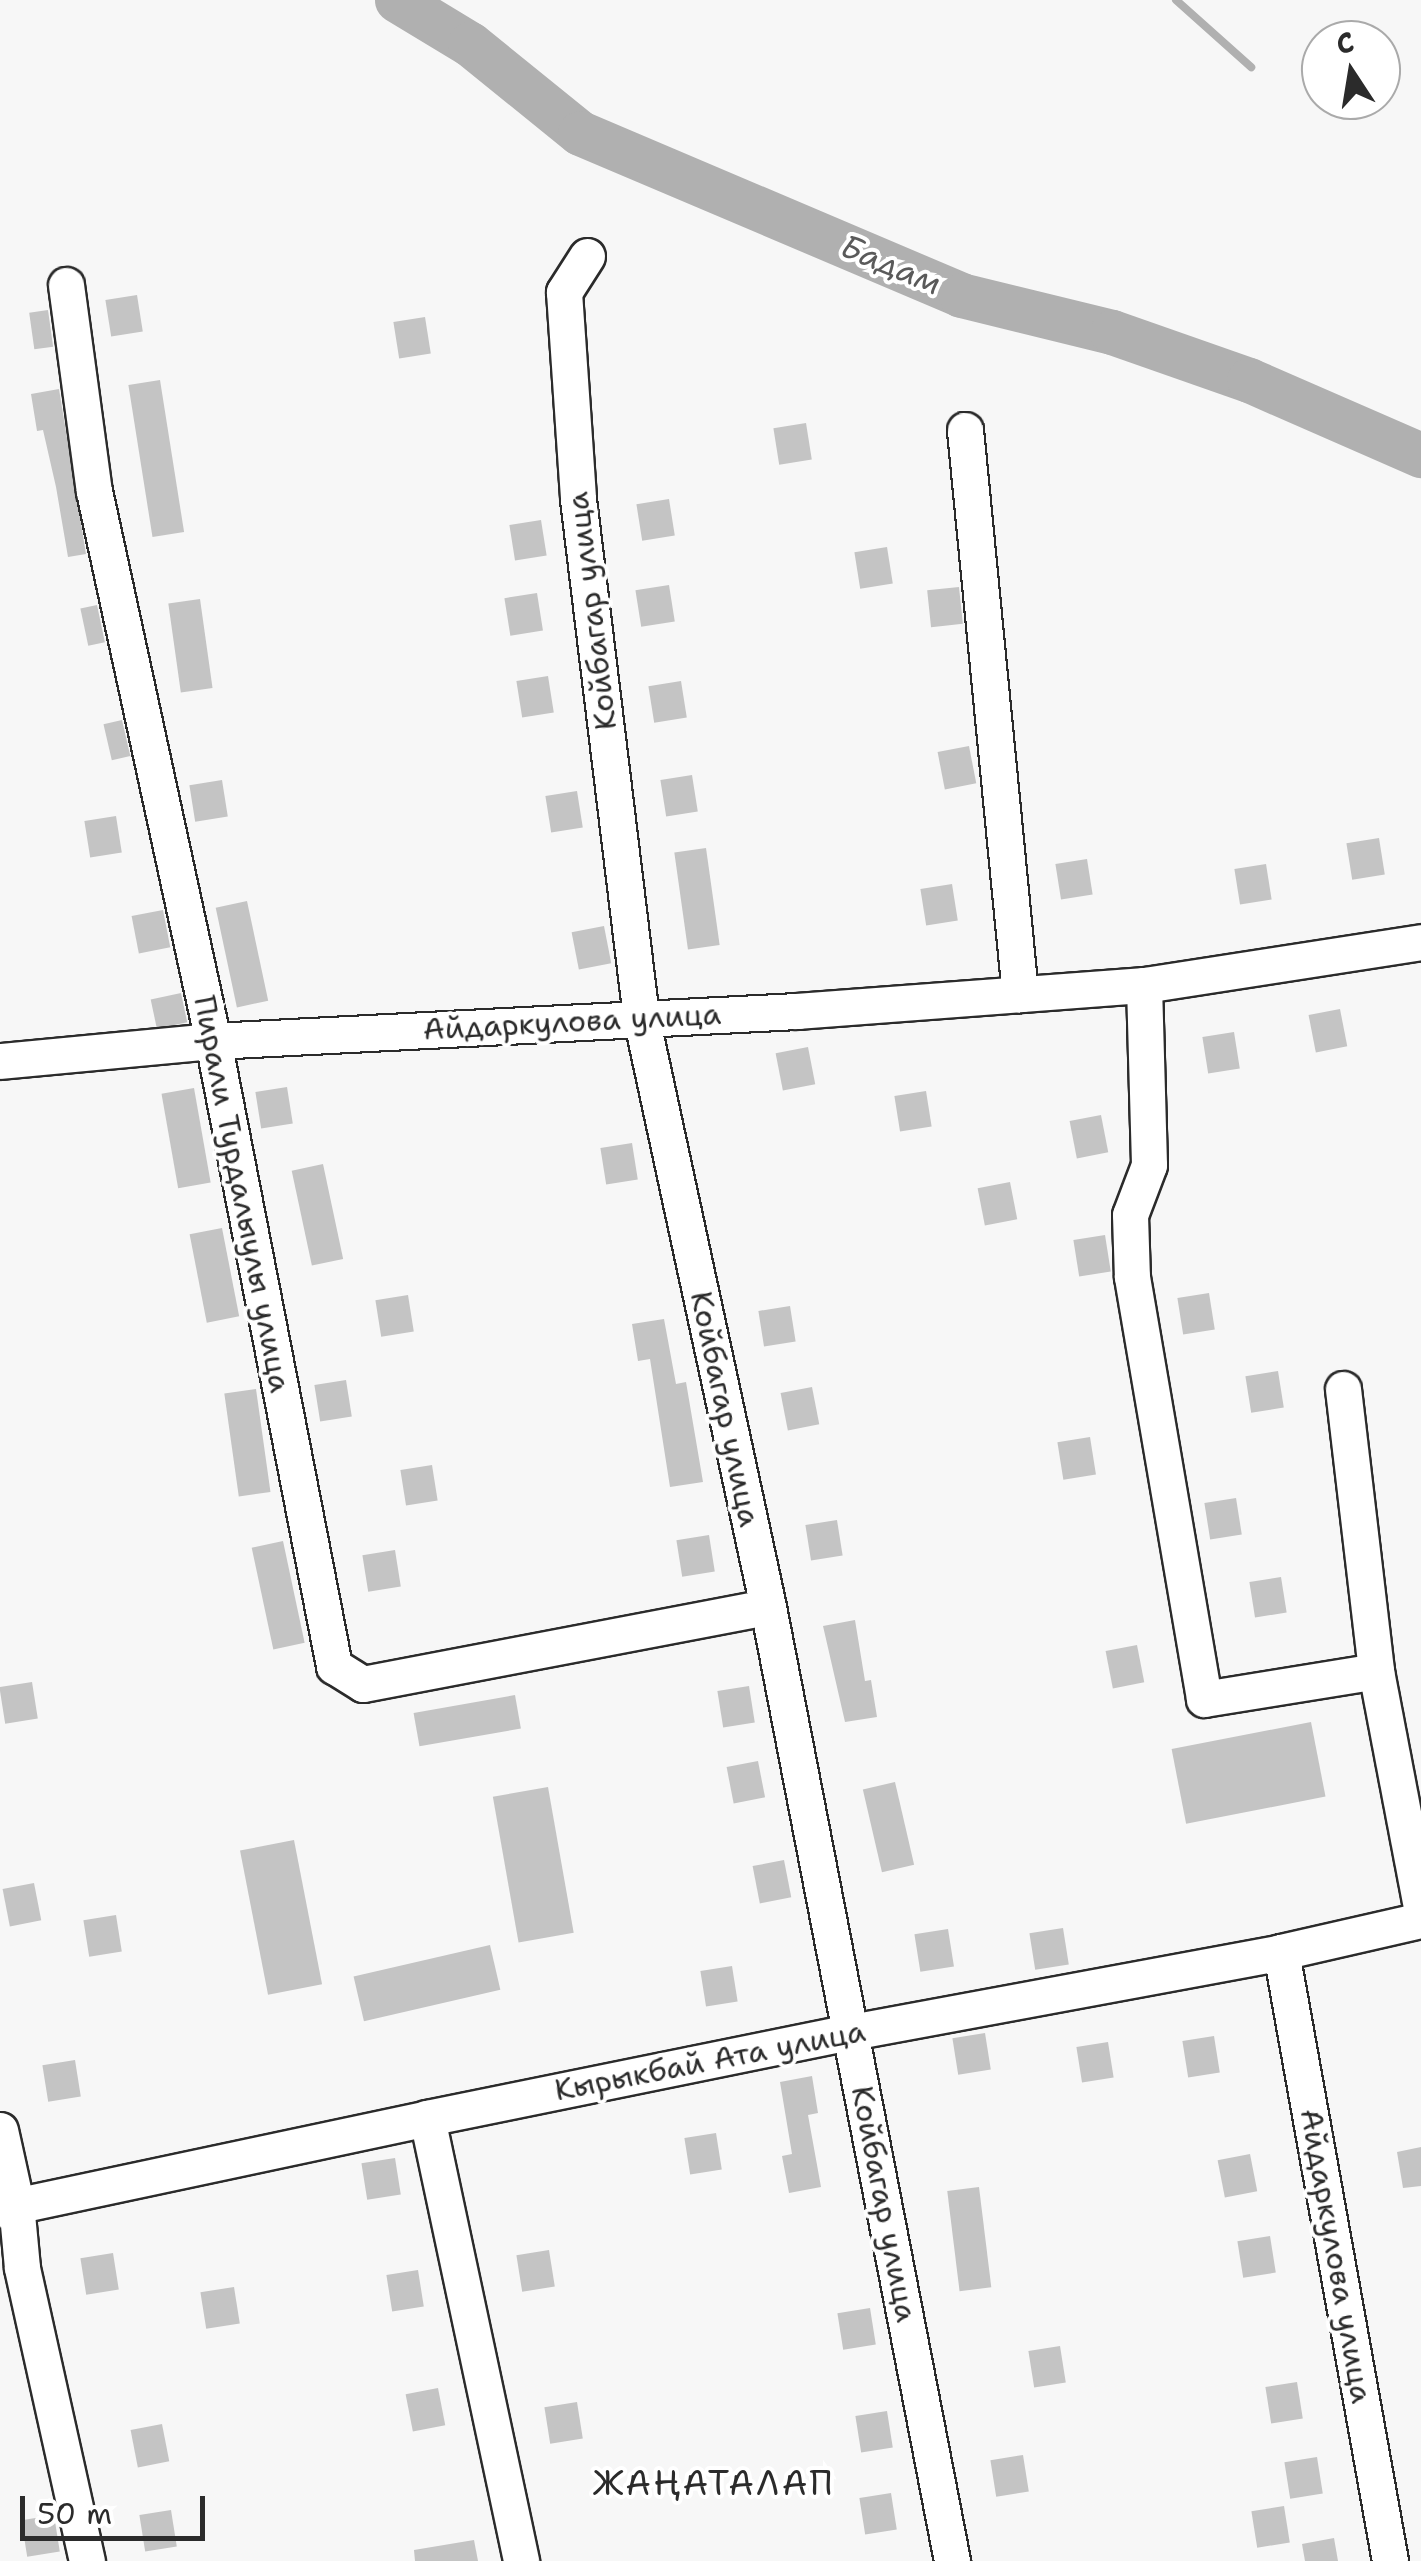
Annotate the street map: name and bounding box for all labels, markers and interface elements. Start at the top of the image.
north arrow [1301,20,1401,120]
text: С [1333,22,1358,63]
water label: Бадам [835,227,947,303]
street label: Койбагар улица [560,490,624,732]
street label: Пирали Турдалыулы улица [186,993,298,1395]
street label: Айдаркулова улица [422,996,722,1048]
street label: Койбагар улица [682,1288,768,1530]
street label: Кырыкбай Ата улица [552,2013,868,2109]
street label: Койбагар улица [843,2083,925,2325]
street label: Айдаркулова улица [1292,2106,1380,2406]
district label: ЖАҢАТАЛАП [593,2462,835,2504]
scale bar [25,2476,210,2538]
text: 50 m [37,2493,112,2534]

